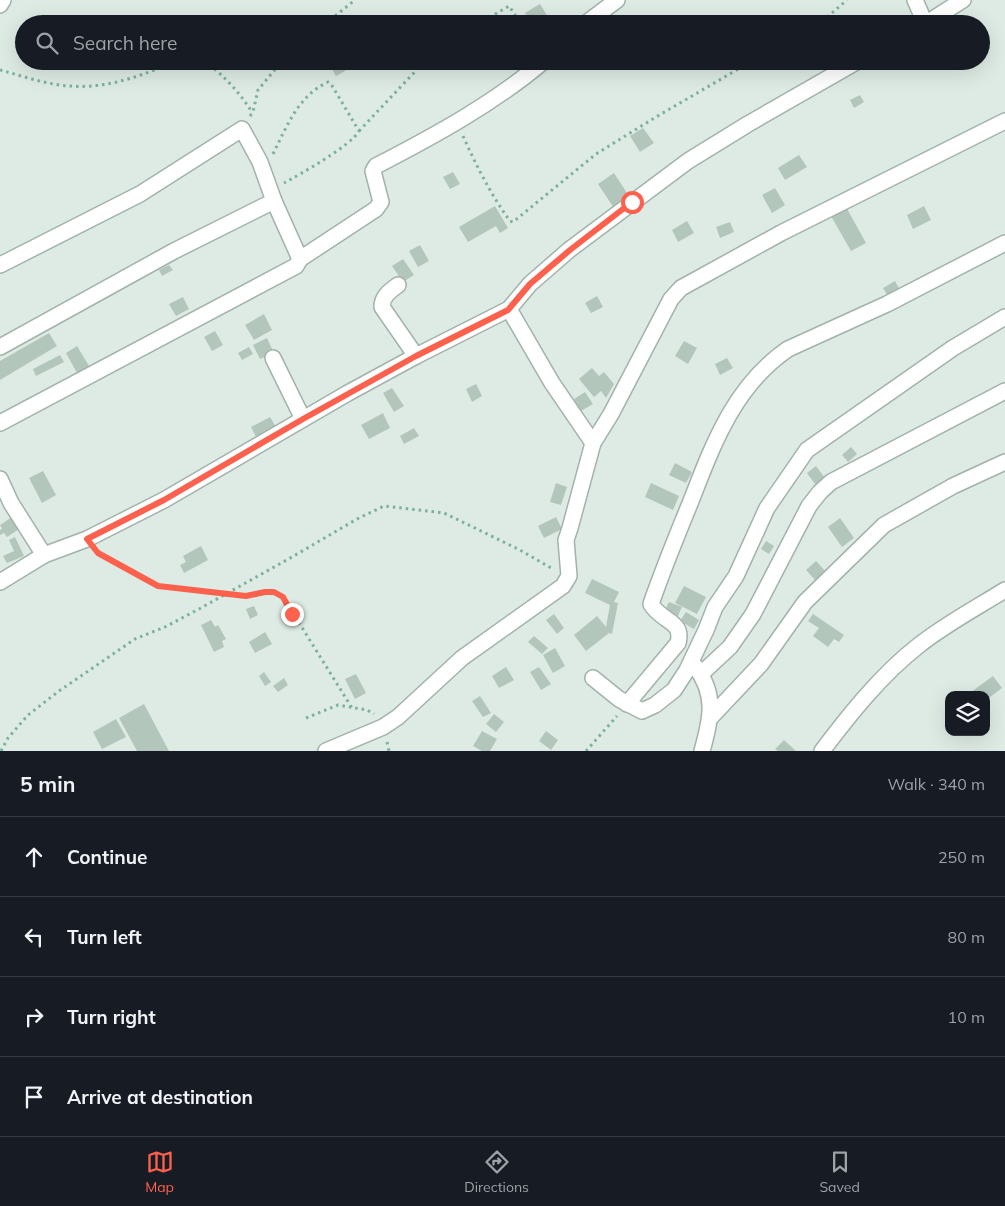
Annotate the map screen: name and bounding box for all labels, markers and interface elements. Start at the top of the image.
search box [15,15,990,70]
icon: search [33,29,61,57]
text: Search here [73,31,177,55]
route start [621,191,644,214]
route end [281,603,304,626]
map controls [945,691,990,736]
button: layers [945,691,990,736]
text: 5 min [20,771,75,797]
text: Walk · 340 m [887,774,985,794]
icon: ahead [20,843,48,871]
text: Continue [67,845,147,869]
text: 250 m [938,847,985,867]
icon: left [20,923,48,951]
text: Turn left [67,925,142,949]
text: 80 m [948,927,985,947]
icon: right [20,1003,48,1031]
text: Turn right [67,1005,156,1029]
text: 10 m [948,1007,985,1027]
icon: arrive [20,1083,48,1111]
text: Arrive at destination [67,1085,253,1109]
tab: Map [145,1148,174,1196]
tab: Directions [464,1148,529,1196]
tab: Saved [819,1148,860,1196]

